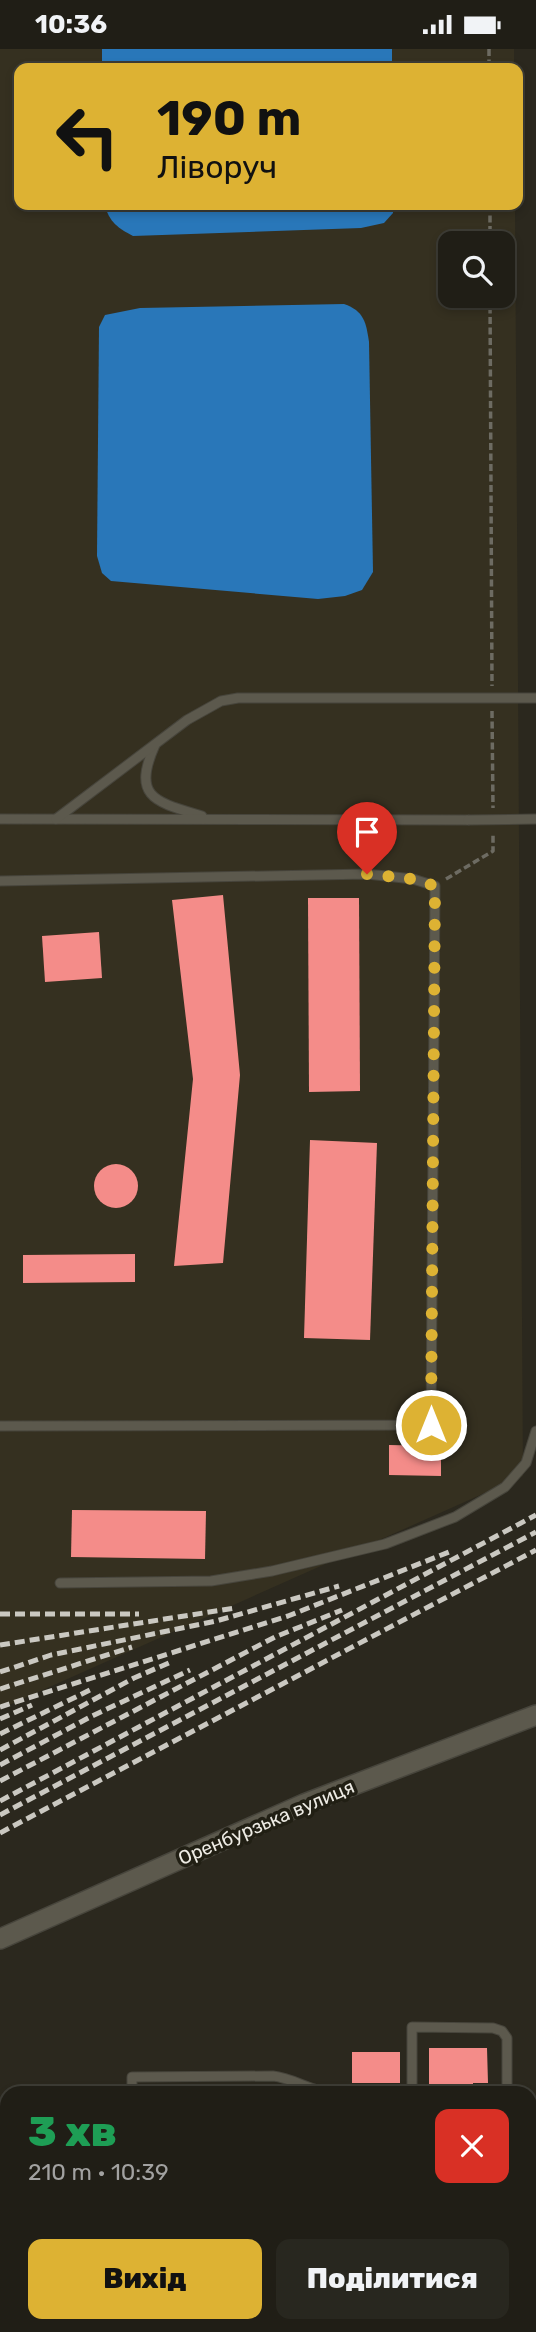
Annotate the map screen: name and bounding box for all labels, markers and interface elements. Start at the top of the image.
text: 10:36 [35,9,107,40]
text: 190 m [157,89,301,147]
icon: left [42,91,133,182]
text: Ліворуч [157,148,277,186]
map controls [438,231,515,308]
button: search [438,231,515,308]
pin [337,802,397,874]
icon: arrive [348,813,386,851]
position arrow [394,1388,468,1462]
street label: Оренбурзька вулиця [175,1775,358,1870]
text: 3 хв [28,2107,117,2157]
button: close [435,2109,509,2183]
text: 210 m · 10:39 [28,2158,169,2186]
button: Вихід [28,2239,262,2319]
button: Поділитися [276,2239,509,2319]

